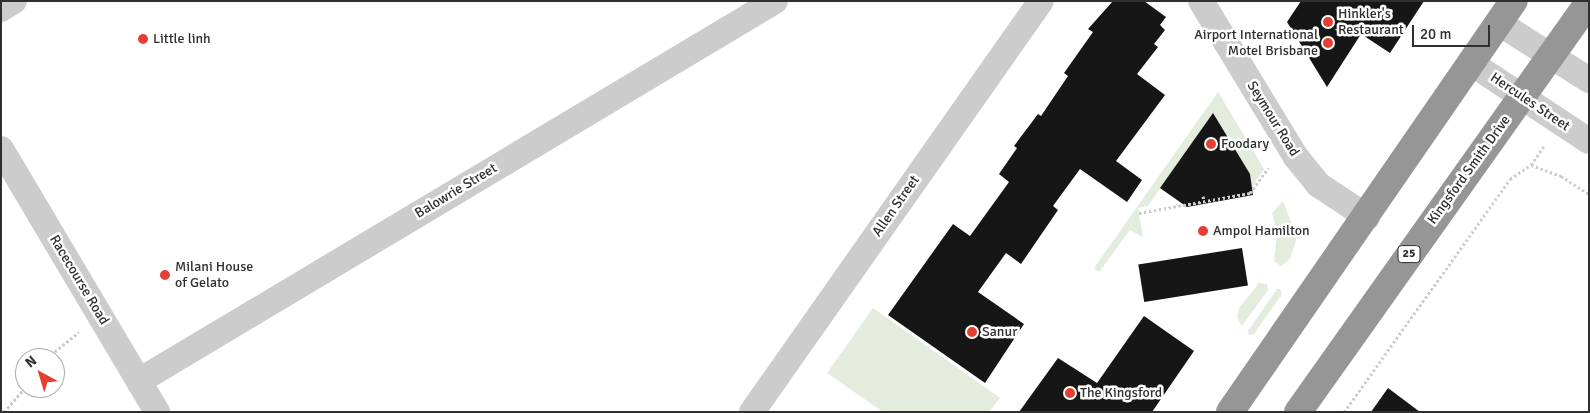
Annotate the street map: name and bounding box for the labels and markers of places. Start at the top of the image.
place label: Hinkler's Restaurant [1338,6,1404,38]
marker: Hinkler's Restaurant [1322,16,1334,28]
place label: Airport International Motel Brisbane [1194,27,1318,59]
place label: Little linh [153,31,211,47]
marker: Little linh [137,33,149,45]
marker: Airport International Motel Brisbane [1322,37,1334,49]
place label: Foodary [1221,136,1269,152]
marker: Foodary [1205,138,1217,150]
place label: Ampol Hamilton [1213,223,1310,239]
marker: Ampol Hamilton [1197,225,1209,237]
place label: Milani House of Gelato [175,259,253,292]
marker: Milani House of Gelato [159,269,171,281]
place label: Sanur [982,324,1017,340]
marker: Sanur [966,326,978,338]
place label: The Kingsford [1080,385,1162,401]
marker: The Kingsford [1064,387,1076,399]

